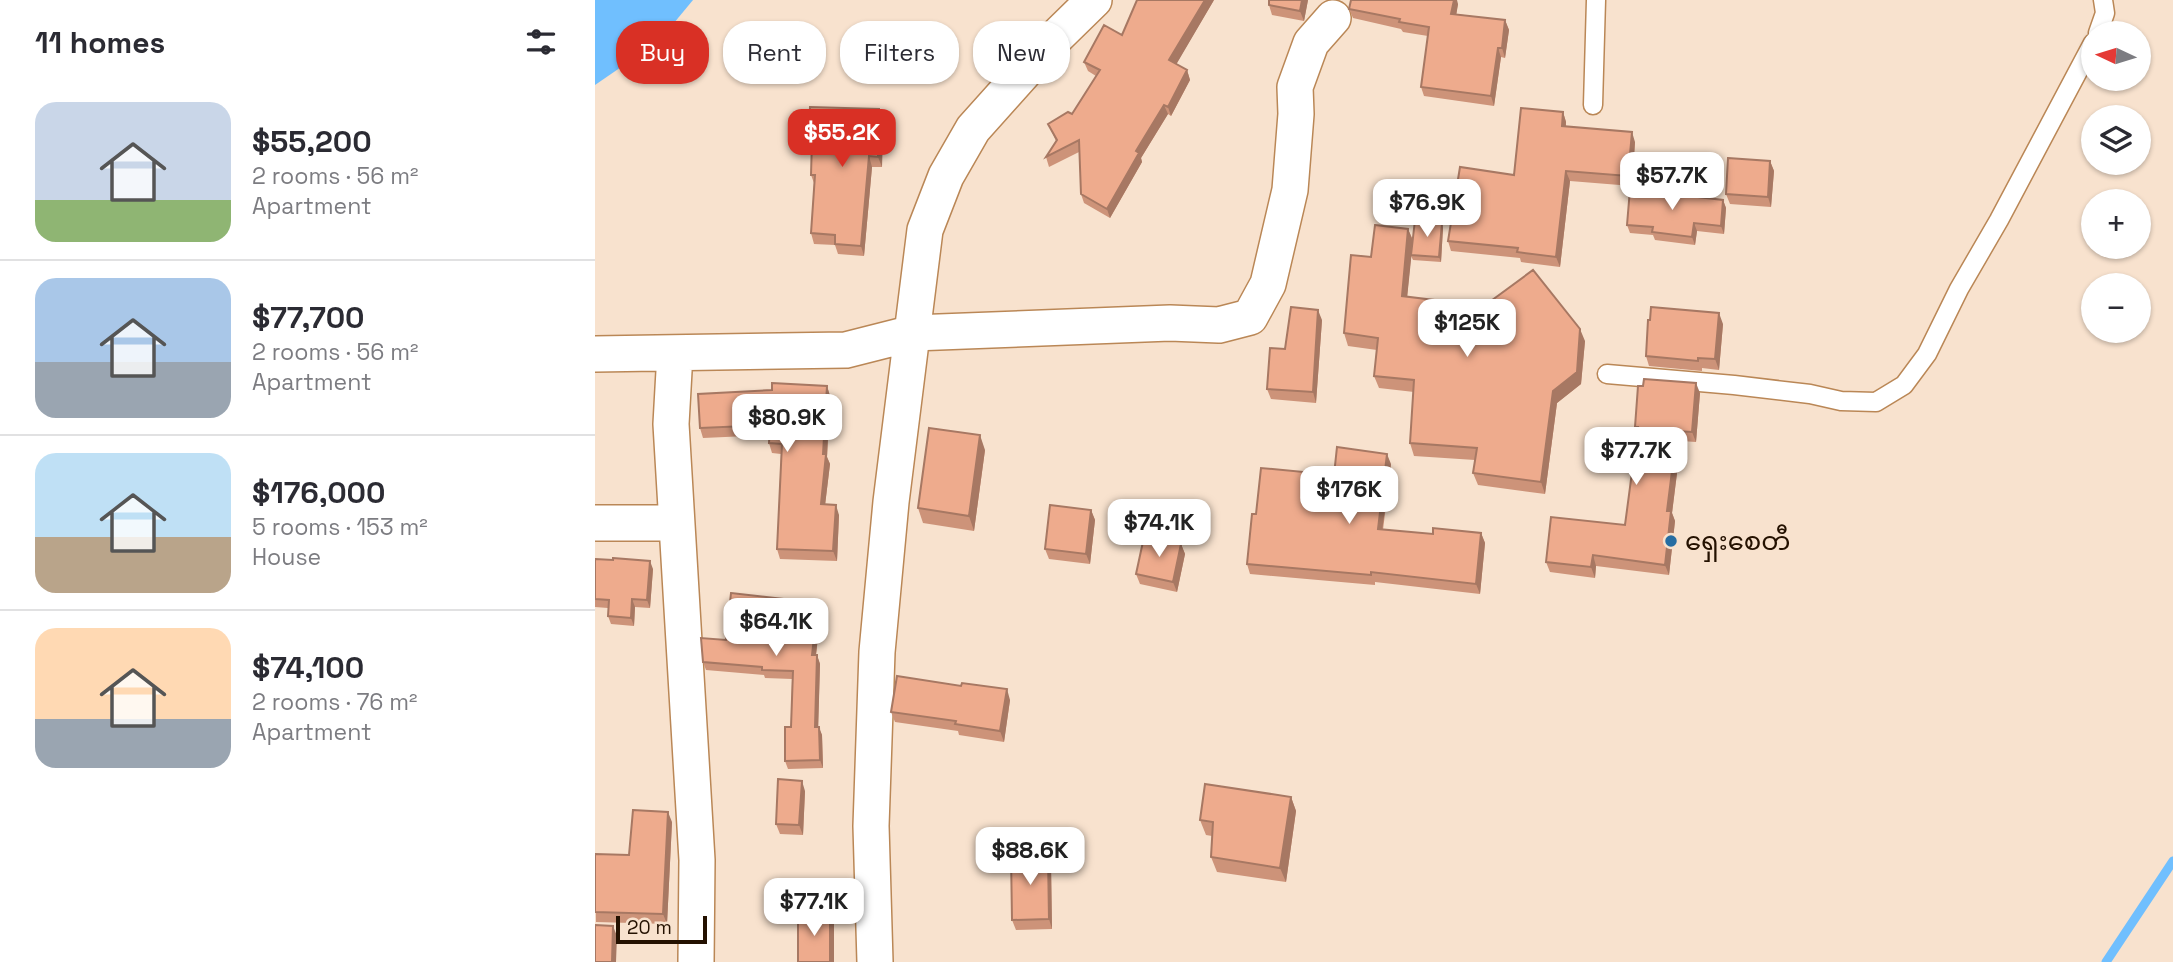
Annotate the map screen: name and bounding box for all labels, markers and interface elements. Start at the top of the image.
chip: Buy [616,21,709,84]
chip: Rent [723,21,826,84]
chip: Filters [840,21,959,84]
chip: New [973,21,1070,84]
north arrow [2081,21,2151,91]
map controls [2081,21,2151,343]
text: 11 homes [35,23,165,62]
icon: filters [522,23,560,61]
button: layers [2081,105,2151,175]
pin: $55.2K [785,110,899,169]
text: $55.2K [804,117,880,147]
text: $55,200 [252,122,372,161]
icon: home [91,130,175,214]
pin: $57.7K [1615,152,1729,212]
text: $57.7K [1636,160,1708,190]
text: 2 rooms · 56 m² [252,161,418,191]
pin: $76.9K [1370,180,1484,239]
text: $76.9K [1389,187,1465,217]
button: + [2081,189,2151,259]
text: Apartment [252,191,372,221]
button: − [2081,273,2151,343]
text: $77,700 [252,298,365,337]
pin: $125K [1418,300,1516,359]
icon: home [91,306,175,390]
text: $125K [1434,307,1500,337]
text: 2 rooms · 56 m² [252,337,418,367]
text: Apartment [252,367,372,397]
pin: $80.9K [730,394,844,454]
text: $80.9K [748,402,826,432]
pin: $77.7K [1579,428,1693,487]
text: $77.7K [1600,435,1672,465]
pin: $176K [1300,466,1398,526]
text: $176,000 [252,473,386,512]
text: $176K [1316,474,1382,504]
icon: home [91,481,175,565]
pin: $74.1K [1102,500,1216,559]
text: $74.1K [1124,507,1194,537]
text: 5 rooms · 153 m² [252,512,428,542]
place label: ရှေးစေတီ [1685,524,1791,562]
marker: ရှေးစေတီ [1663,533,1679,549]
text: House [252,542,321,572]
pin: $64.1K [719,598,833,658]
text: $64.1K [739,606,813,636]
text: $74,100 [252,648,364,687]
icon: home [91,656,175,740]
text: 2 rooms · 76 m² [252,687,417,717]
text: Apartment [252,717,372,747]
pin: $88.6K [973,828,1087,887]
text: $88.6K [992,835,1068,865]
pin: $77.1K [757,878,871,938]
text: $77.1K [780,886,848,916]
scale bar [616,913,707,945]
text: 20 m [627,915,672,940]

